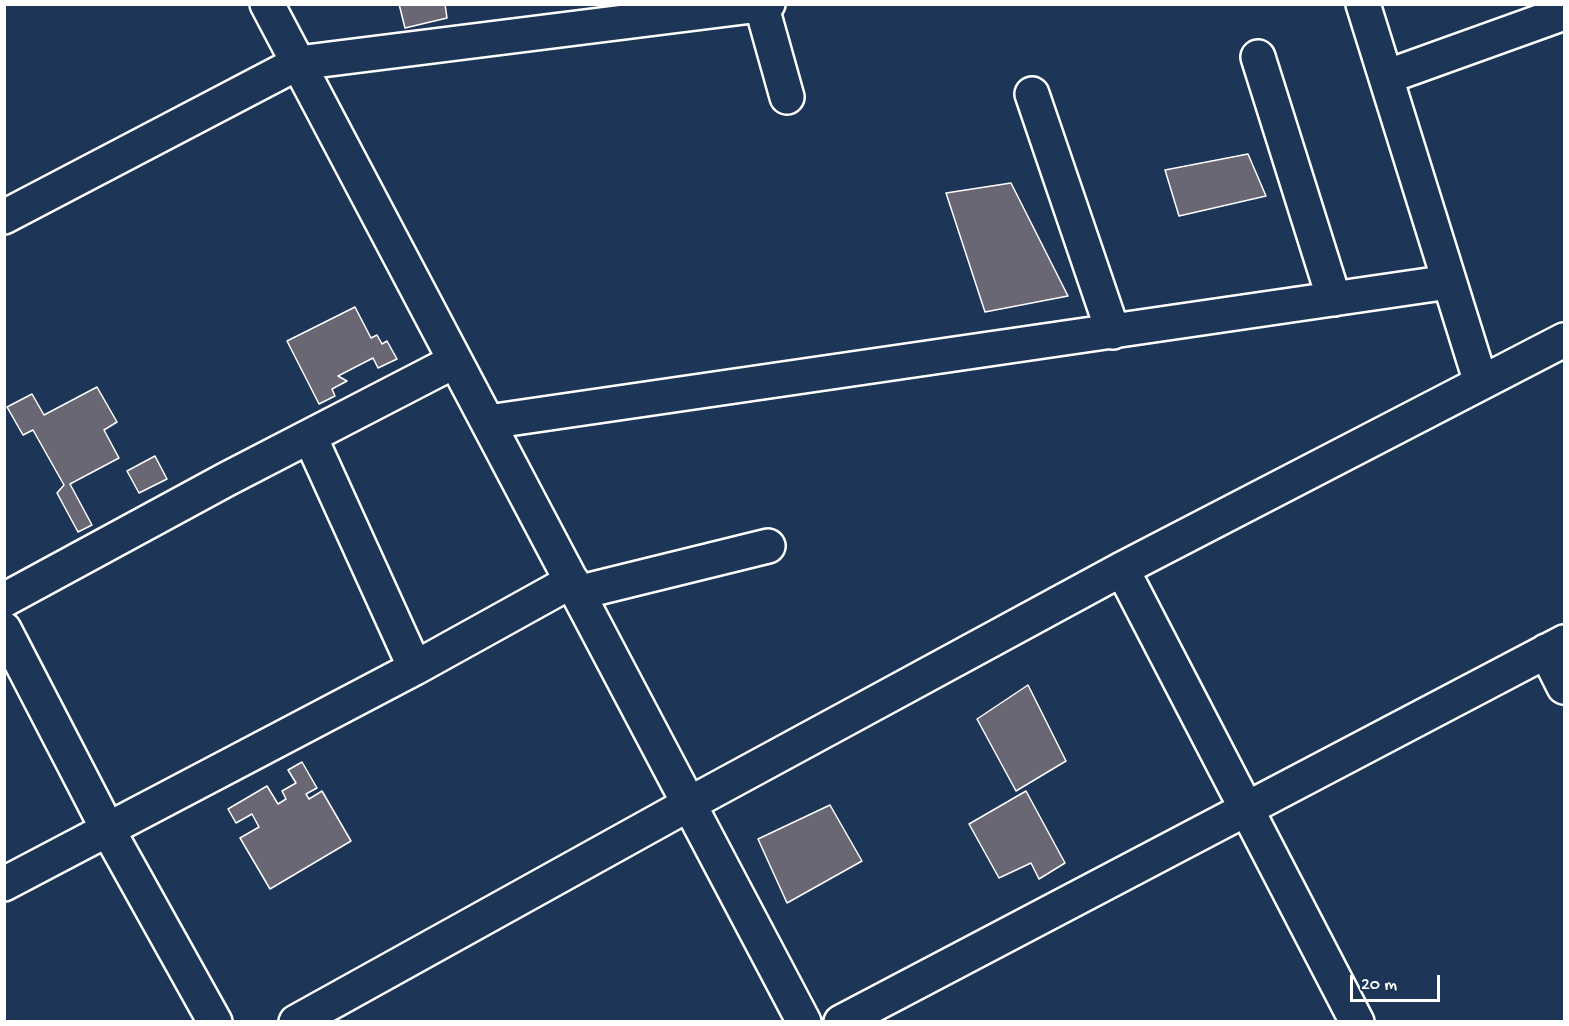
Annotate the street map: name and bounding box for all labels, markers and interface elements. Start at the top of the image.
scale bar [1353,963,1443,1001]
text: 20 m [1361,975,1397,996]

